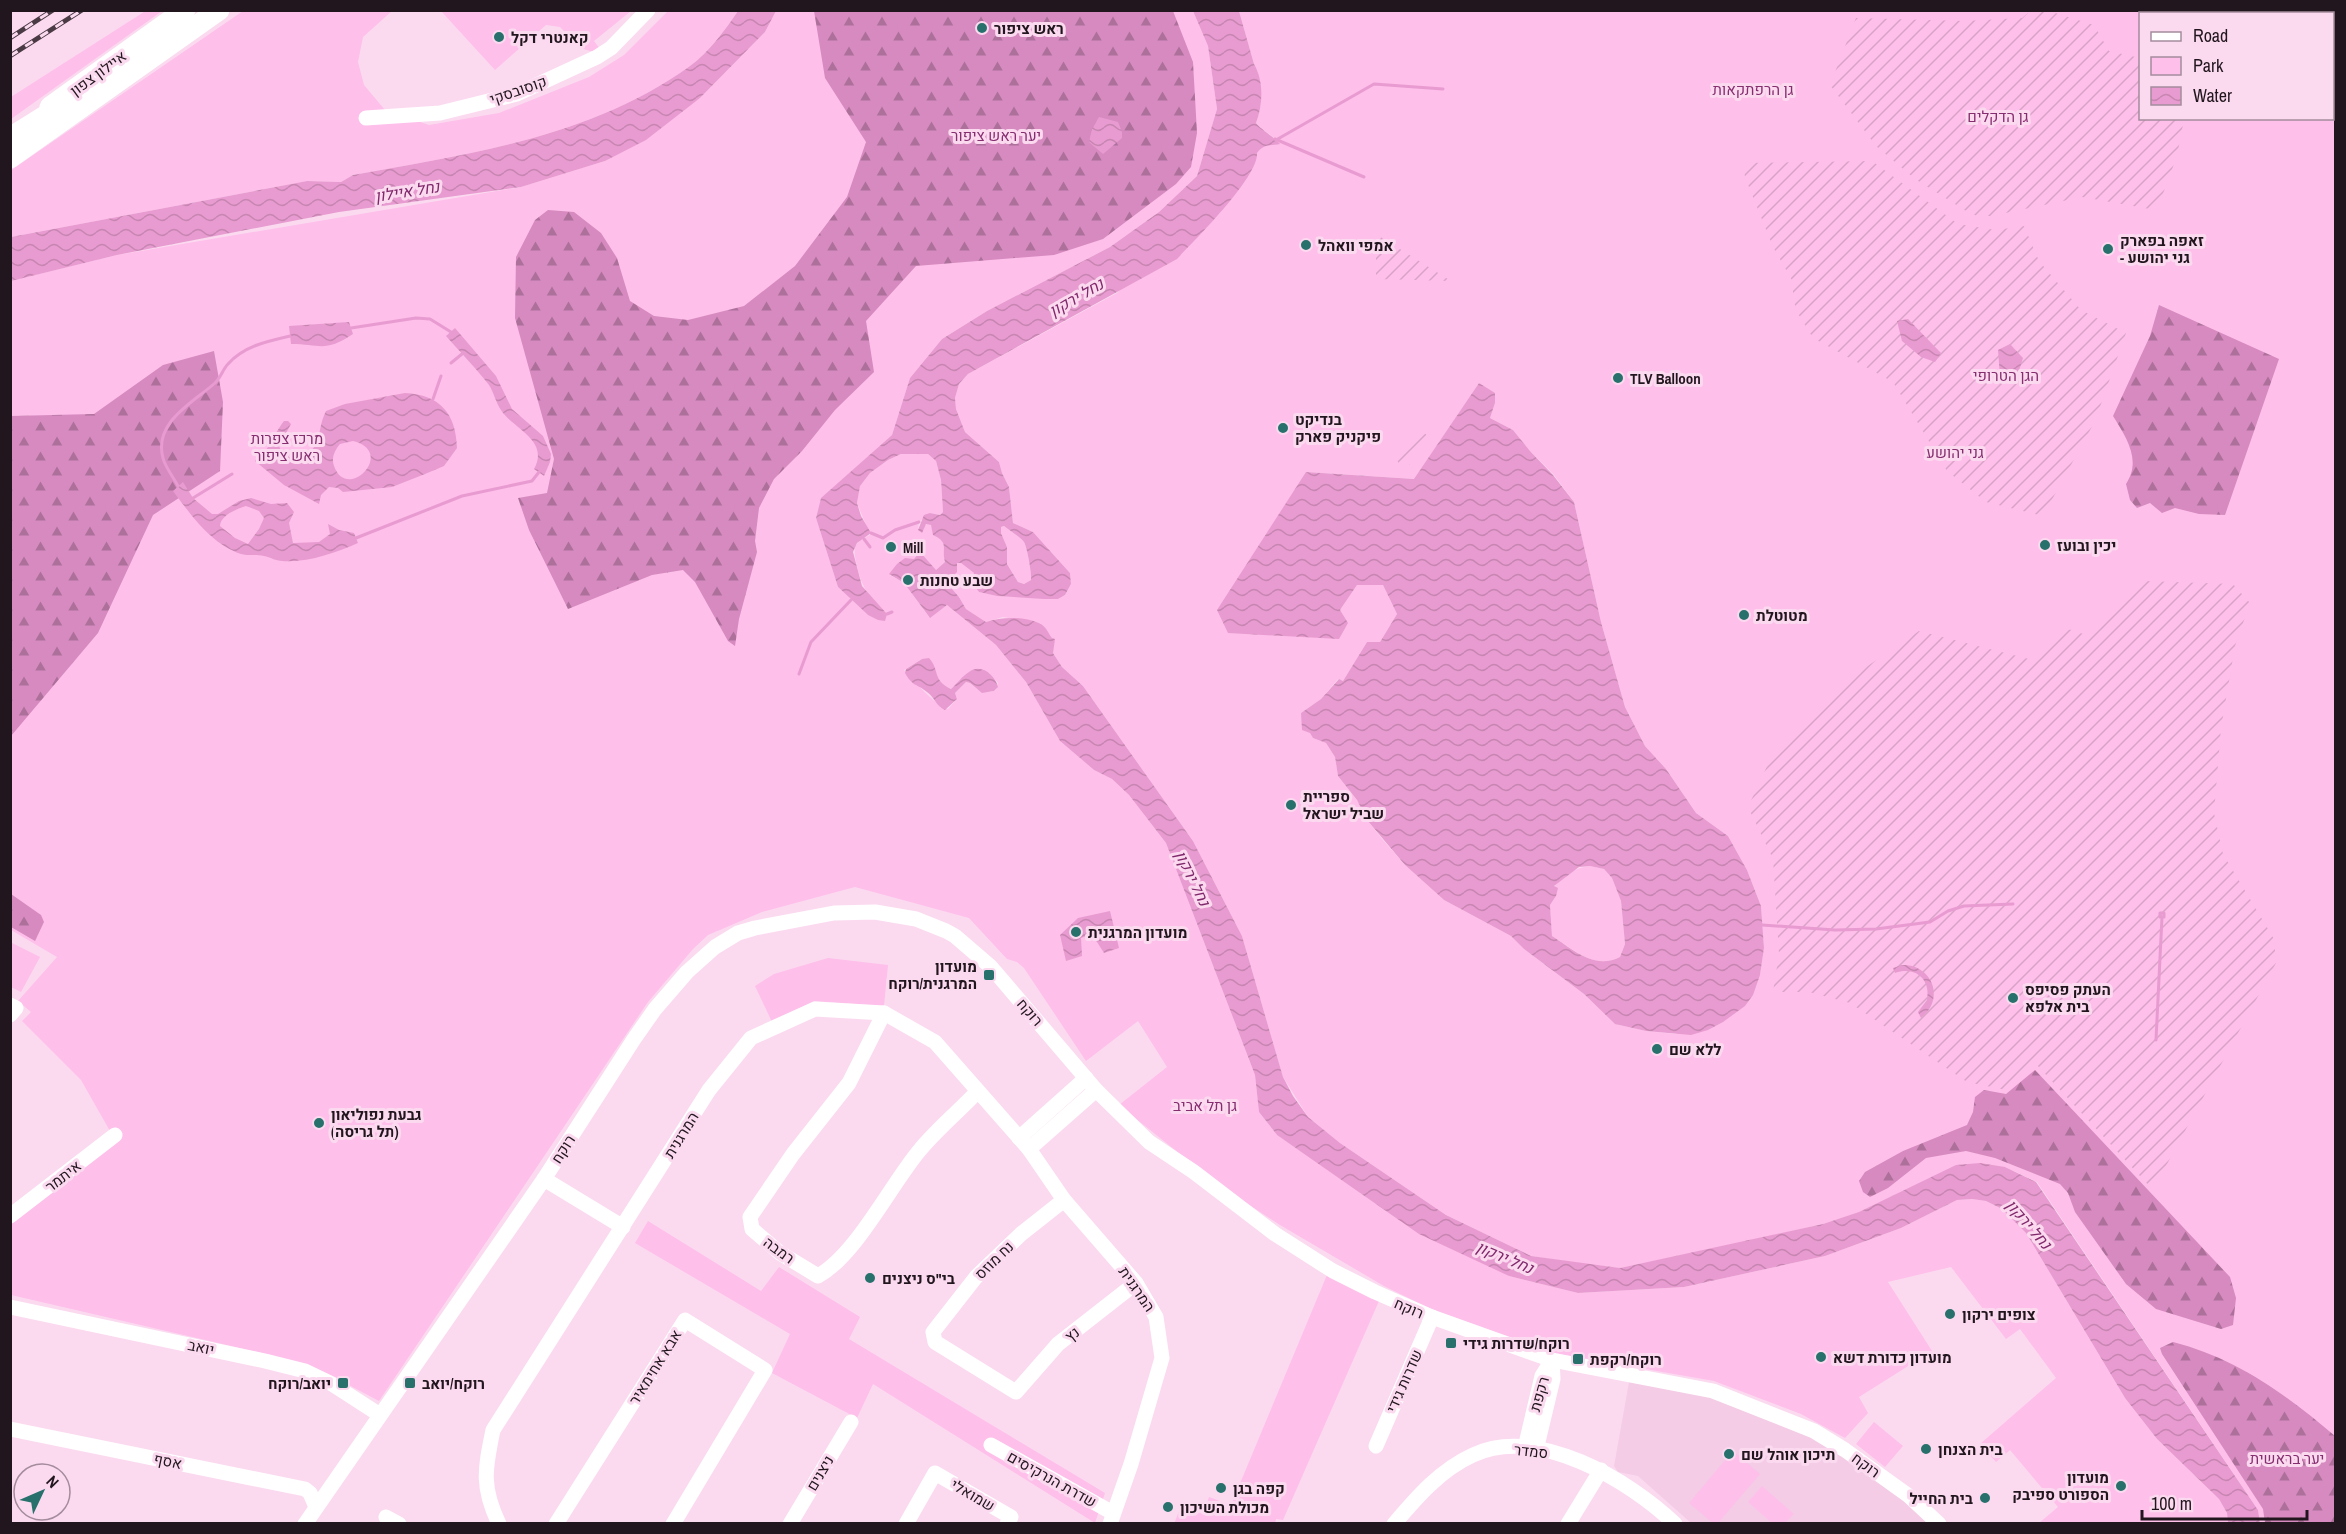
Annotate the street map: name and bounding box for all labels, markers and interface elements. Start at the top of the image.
legend [2139,12,2334,120]
place label: ראש ציפור [994,18,1064,39]
marker: ראש ציפור [975,21,989,35]
text: Road [2193,23,2228,48]
place label: קאנטרי דקל [511,27,589,48]
marker: קאנטרי דקל [492,30,506,44]
street label: איילון צפון [66,45,130,101]
text: Park [2193,53,2224,78]
street label: קוסובסקי [487,70,549,110]
park label: גן הרפתקאות [1712,79,1794,100]
text: Water [2193,83,2232,108]
park label: גן הדקלים [1967,106,2029,127]
park label: יער ראש ציפור [951,125,1041,146]
water label: נחל איילון [373,175,442,207]
place label: זאפה בפארק - גני יהושע [2120,230,2204,268]
place label: אמפי וואהל [1318,235,1393,256]
marker: אמפי וואהל [1299,238,1313,252]
marker: זאפה בפארק - גני יהושע [2101,242,2115,256]
water label: נחל ירקון [1045,272,1108,321]
park label: הגן הטרופי [1973,365,2039,386]
place label: TLV Balloon [1630,368,1701,389]
marker: TLV Balloon [1611,371,1625,385]
place label: בנדיקט פיקניק פארק [1295,409,1381,447]
marker: בנדיקט פיקניק פארק [1276,421,1290,435]
park label: מרכז צפרות ראש ציפור [251,428,323,466]
park label: גני יהושע [1926,442,1984,463]
place label: יכין ובועז [2057,535,2116,556]
place label: Mill [903,537,924,558]
marker: יכין ובועז [2038,538,2052,552]
marker: Mill [884,540,898,554]
place label: שבע טחנות [920,570,993,591]
marker: שבע טחנות [901,573,915,587]
place label: מטוטלת [1756,605,1808,626]
marker: מטוטלת [1737,608,1751,622]
place label: ספריית שביל ישראל [1303,786,1384,824]
marker: ספריית שביל ישראל [1284,798,1298,812]
water label: נחל ירקון [1170,847,1216,911]
place label: מועדון המרגנית [1088,922,1187,943]
marker: מועדון המרגנית [1069,925,1083,939]
place label: מועדון המרגנית/רוקח [888,956,977,994]
marker: מועדון המרגנית/רוקח [982,968,996,982]
place label: העתק פסיפס בית אלפא [2025,979,2111,1017]
marker: העתק פסיפס בית אלפא [2006,991,2020,1005]
street label: רוקח [1012,994,1048,1030]
place label: ללא שם [1669,1039,1721,1060]
marker: ללא שם [1650,1042,1664,1056]
park label: גן תל אביב [1173,1095,1237,1116]
place label: גבעת נפוליאון (תל גריסה) [331,1104,422,1142]
street label: המרגנית [659,1108,703,1162]
marker: גבעת נפוליאון (תל גריסה) [312,1116,326,1130]
street label: רוקח [546,1131,580,1167]
street label: איתמר [41,1155,85,1197]
water label: נחל ירקון [2001,1194,2058,1255]
street label: רמבה [759,1232,799,1268]
water label: נחל ירקון [1473,1235,1538,1279]
street label: נח מוזס [970,1236,1018,1284]
street label: המרגנית [1114,1262,1160,1316]
place label: בי"ס ניצנים [882,1268,955,1289]
marker: בי"ס ניצנים [863,1271,877,1285]
street label: רוקח [1391,1292,1427,1324]
place label: צופים ירקון [1962,1304,2036,1325]
marker: צופים ירקון [1943,1307,1957,1321]
street label: נץ [1060,1322,1084,1346]
street label: אבא אחימאיר [624,1325,686,1409]
place label: רוקח/שדרות גידי [1463,1333,1570,1354]
street label: יואב [186,1334,216,1360]
marker: רוקח/שדרות גידי [1444,1336,1458,1350]
street label: שדרות גידי [1381,1346,1427,1416]
place label: מועדון כדורת דשא [1833,1347,1952,1368]
place label: רוקח/רקפת [1590,1349,1662,1370]
marker: מועדון כדורת דשא [1814,1350,1828,1364]
marker: רוקח/רקפת [1571,1352,1585,1366]
place label: יואב/רוקח [268,1373,331,1394]
place label: רוקח/יואב [422,1373,485,1394]
street label: רקפת [1524,1374,1554,1414]
marker: יואב/רוקח [336,1376,350,1390]
marker: רוקח/יואב [403,1376,417,1390]
street label: סמדר [1513,1439,1549,1463]
place label: בית הצנחן [1938,1439,2003,1460]
marker: בית הצנחן [1919,1442,1933,1456]
place label: תיכון אוהל שם [1741,1444,1835,1465]
street label: שדרת הנרקיסים [1004,1446,1100,1512]
marker: תיכון אוהל שם [1722,1447,1736,1461]
street label: אסף [152,1448,184,1474]
street label: רוקח [1848,1448,1884,1482]
park label: יער בראשית [2250,1448,2324,1469]
street label: ניצנים [801,1451,839,1495]
north arrow [12,1462,72,1522]
place label: מועדון הספורט ספיבק [2012,1467,2109,1505]
text: N [42,1471,64,1493]
street label: שמואלי [947,1474,999,1516]
place label: קפה בגן [1233,1478,1285,1499]
marker: מועדון הספורט ספיבק [2114,1479,2128,1493]
marker: קפה בגן [1214,1481,1228,1495]
scale bar [2142,1483,2307,1521]
place label: בית החייל [1910,1488,1973,1509]
marker: בית החייל [1978,1491,1992,1505]
text: 100 m [2151,1491,2192,1516]
place label: מכולת השיכון [1180,1497,1269,1518]
marker: מכולת השיכון [1161,1500,1175,1514]

